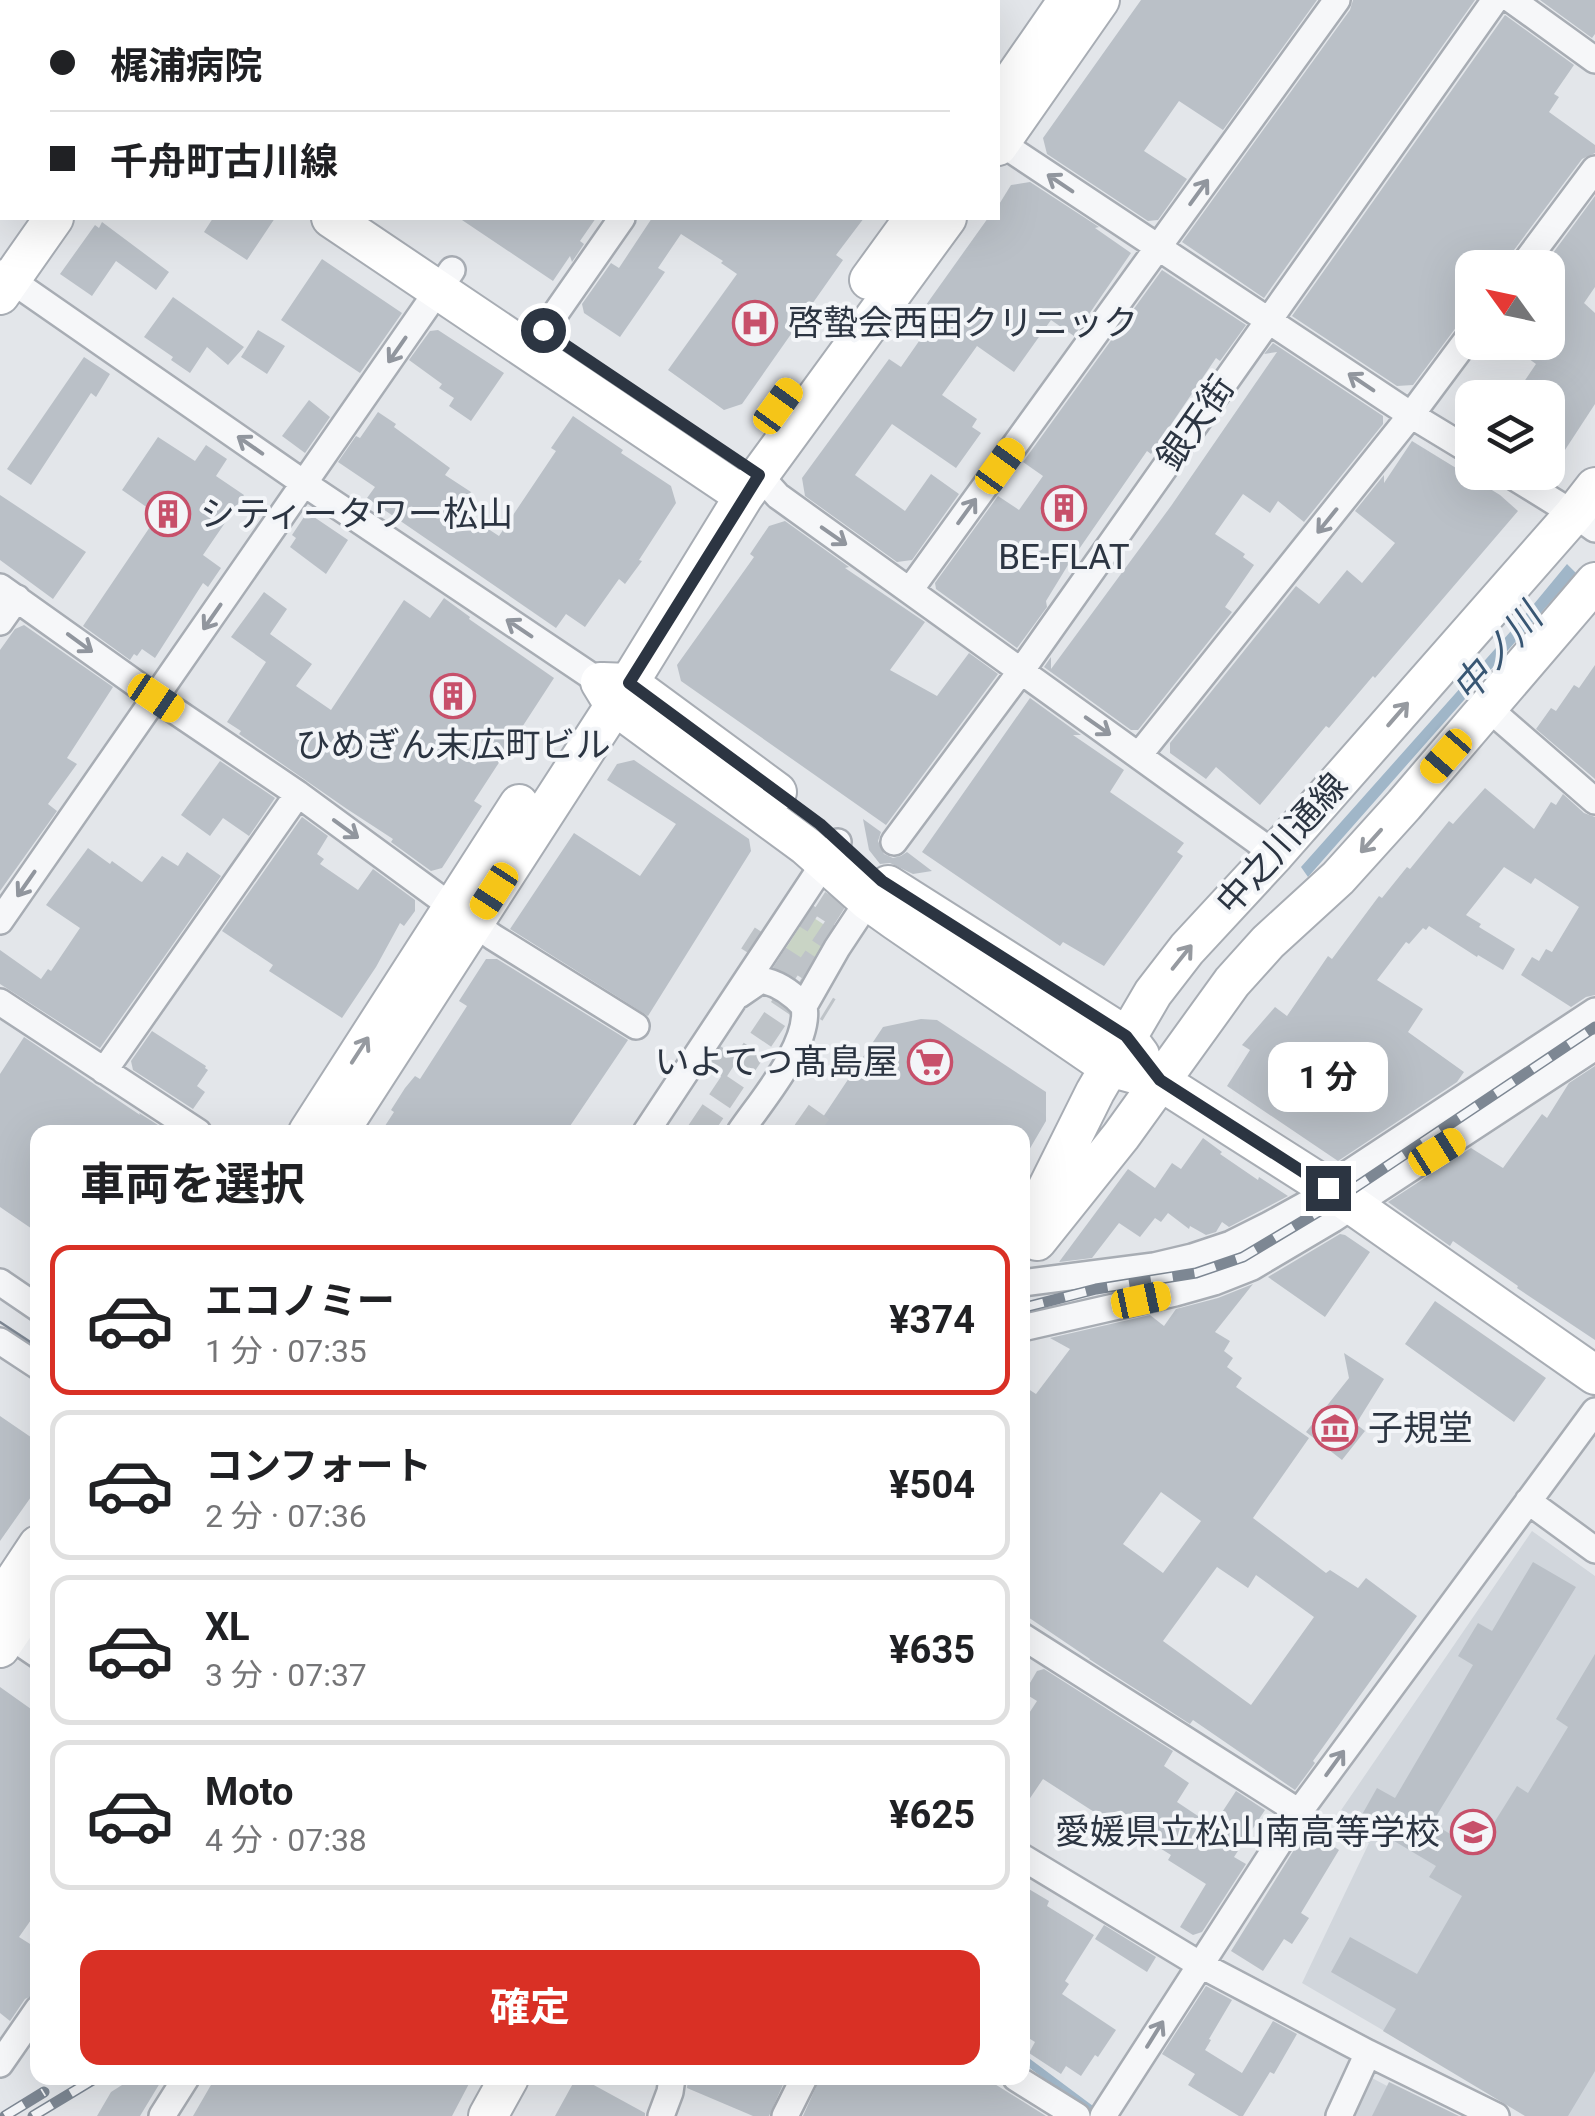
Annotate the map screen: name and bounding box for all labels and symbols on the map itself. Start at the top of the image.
one-way arrow [1047,173,1075,194]
one-way arrow [1188,179,1209,206]
north arrow [1455,250,1565,360]
hospital icon: 啓蟄会西田クリニック [732,300,778,346]
place label: 啓蟄会西田クリニック [788,303,1138,344]
route start [521,308,566,353]
one-way arrow [387,336,408,364]
street label: 銀天街 [1149,368,1243,478]
one-way arrow [1347,371,1375,392]
car [748,373,808,439]
car [970,433,1030,499]
one-way arrow [236,435,264,456]
building icon: BE-FLAT [1041,485,1087,531]
building icon: シティータワー松山 [145,491,191,537]
place label: シティータワー松山 [200,494,513,535]
one-way arrow [956,498,977,526]
one-way arrow [1316,507,1338,533]
one-way arrow [819,525,847,546]
place label: BE-FLAT [998,537,1130,578]
water label: 中ノ川 [1443,593,1554,710]
one-way arrow [202,603,223,631]
one-way arrow [505,617,533,638]
one-way arrow [65,633,93,654]
car [123,669,189,727]
building icon: ひめぎん末広町ビル [430,673,476,719]
one-way arrow [1386,702,1409,727]
one-way arrow [1084,715,1111,736]
car [1415,724,1477,788]
place label: ひめぎん末広町ビル [295,725,611,766]
street label: 中之川通線 [1208,765,1356,923]
one-way arrow [332,819,359,840]
one-way arrow [1360,828,1383,853]
car [465,858,523,924]
one-way arrow [16,870,37,897]
one-way arrow [1171,944,1193,970]
one-way arrow [350,1037,371,1065]
supermarket icon: いよてつ髙島屋 [907,1039,953,1085]
place label: いよてつ髙島屋 [654,1042,898,1083]
callout: 1 分 [1268,1043,1388,1113]
car [1404,1123,1470,1181]
route end [1306,1166,1351,1211]
car [1109,1279,1173,1321]
museum icon: 子規堂 [1312,1405,1358,1451]
place label: 子規堂 [1368,1408,1473,1449]
one-way arrow [1324,1750,1345,1777]
school or university icon: 愛媛県立松山南高等学校 [1450,1809,1496,1855]
place label: 愛媛県立松山南高等学校 [1055,1812,1440,1853]
one-way arrow [1145,2020,1166,2048]

